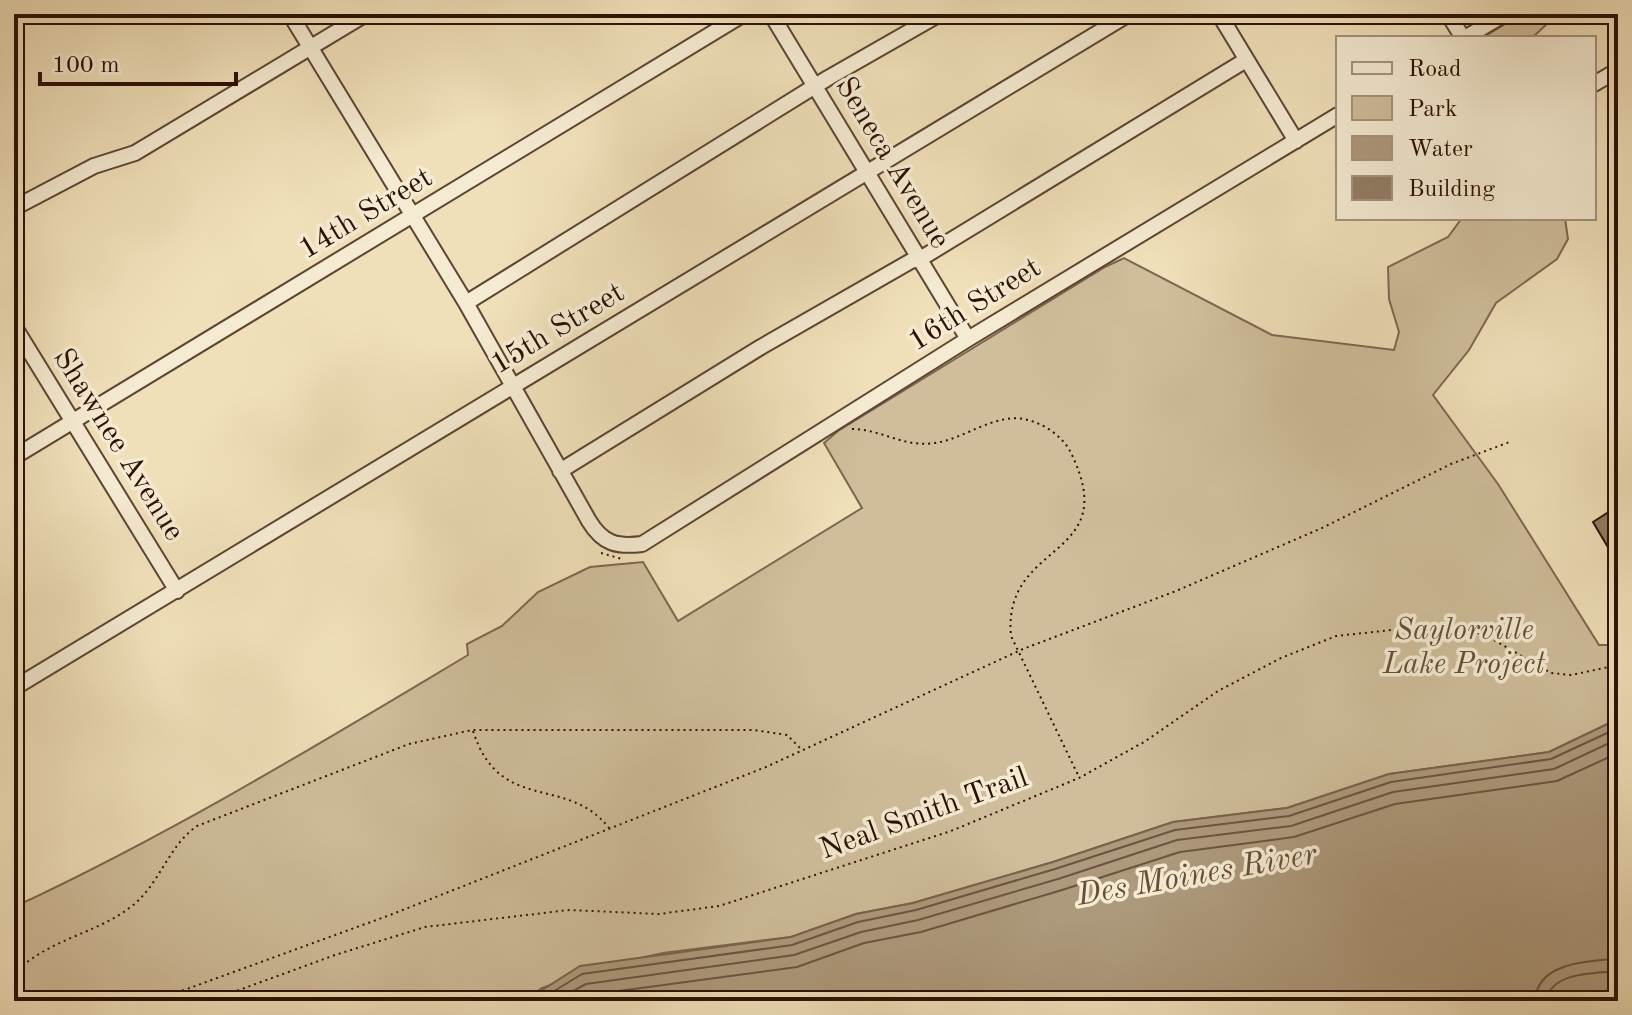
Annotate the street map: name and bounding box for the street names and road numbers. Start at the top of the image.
street label: Seneca Avenue [829,72,955,254]
street label: 14th Street [294,163,438,265]
street label: 16th Street [904,253,1046,357]
street label: 15th Street [486,278,630,380]
street label: Shawnee Avenue [47,344,189,546]
street label: Neal Smith Trail [816,763,1032,865]

